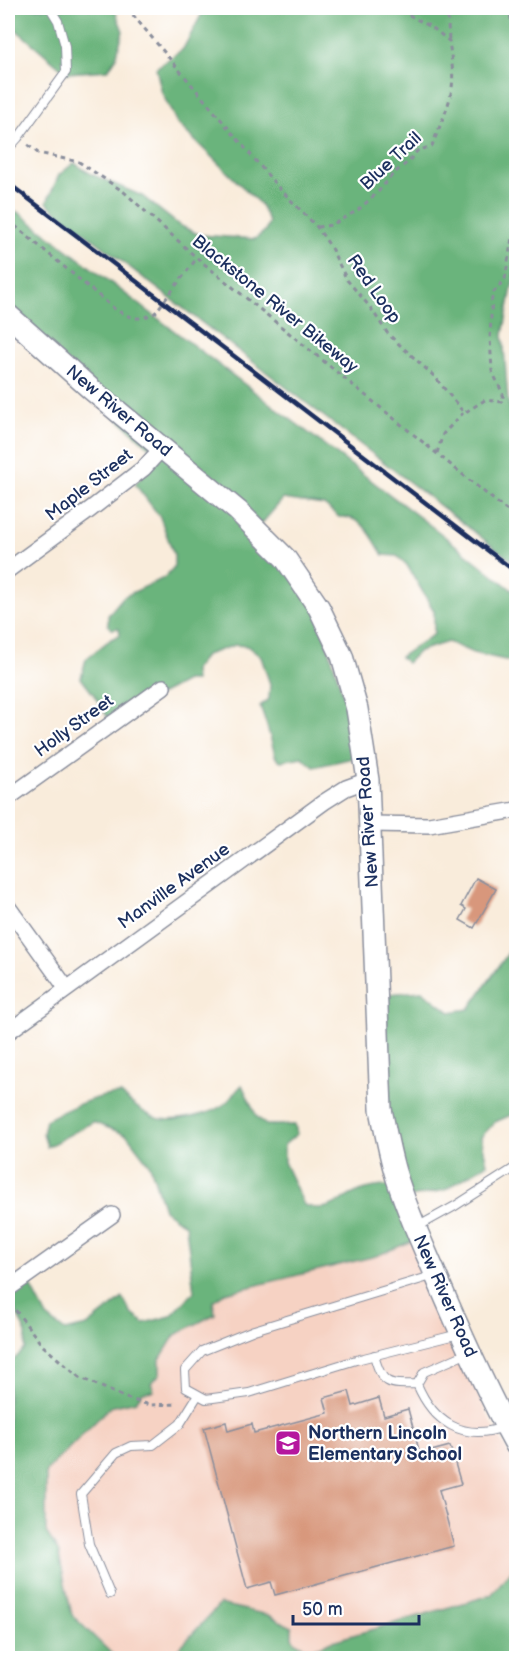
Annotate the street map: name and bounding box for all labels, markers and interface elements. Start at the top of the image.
street label: Blue Trail [356,127,426,195]
street label: Blackstone River Bikeway [188,231,363,378]
street label: Red Loop [343,250,405,328]
street label: New River Road [62,361,176,461]
street label: Maple Street [41,444,137,525]
street label: Holly Street [30,690,118,762]
street label: New River Road [353,756,383,888]
street label: Manville Avenue [114,838,234,933]
street label: New River Road [409,1232,481,1360]
place label: Northern Lincoln Elementary School [308,1423,462,1465]
school or university icon: Northern Lincoln Elementary School [273,1428,303,1458]
scale bar [293,1588,419,1626]
text: 50 m [302,1599,343,1620]

